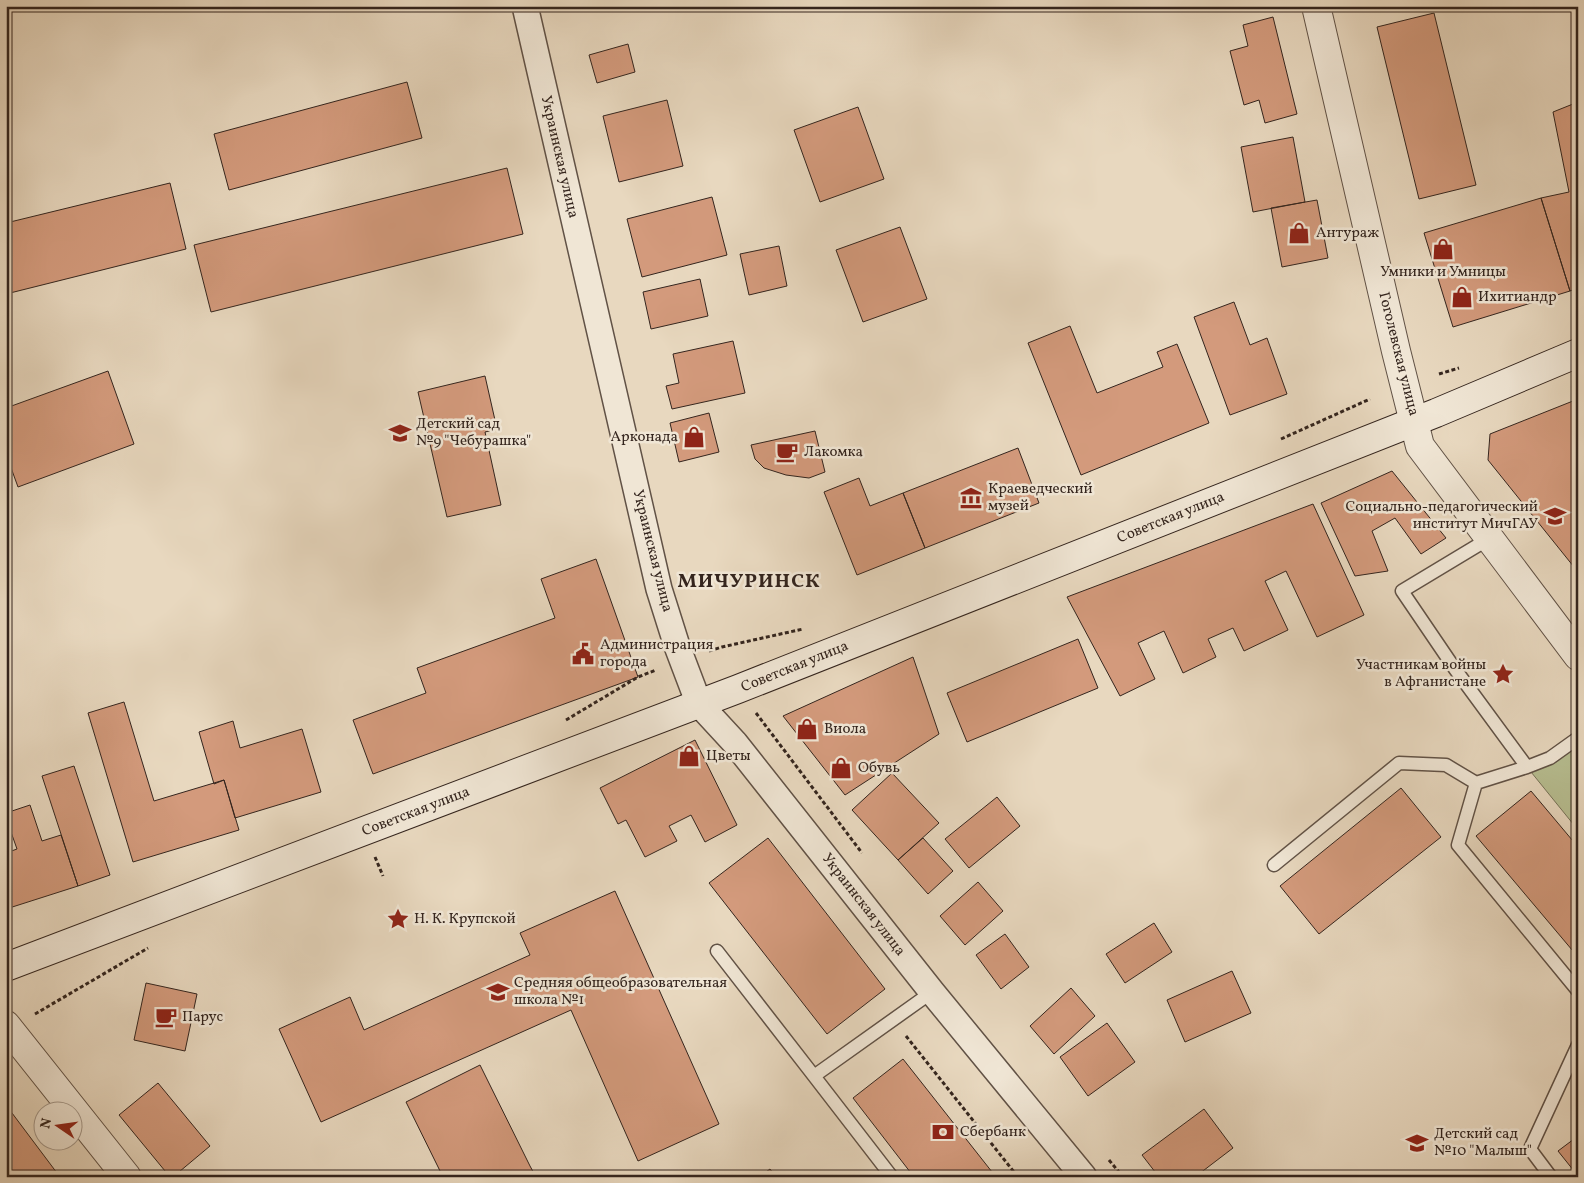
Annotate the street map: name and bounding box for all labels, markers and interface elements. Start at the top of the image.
street label: Украинская улица [535,94,583,220]
shop icon: Антураж [1286,220,1312,246]
place label: Антураж [1316,223,1379,244]
shop icon: Умники и Умницы [1430,236,1456,262]
place label: Умники и Умницы [1380,262,1506,283]
shop icon: Ихитиандр [1449,284,1475,310]
place label: Ихитиандр [1478,287,1557,308]
street label: Гоголевская улица [1372,290,1424,418]
place label: Детский сад №9 "Чебурашка" [416,414,531,452]
school or university icon: Детский сад №9 "Чебурашка" [387,420,413,446]
shop icon: Арконада [681,424,707,450]
place label: Арконада [611,427,678,448]
cafe icon: Лакомка [774,439,800,465]
place label: Лакомка [804,442,863,463]
place label: Краеведческий музей [988,479,1093,517]
museum icon: Краеведческий музей [958,485,984,511]
street label: Советская улица [1114,487,1228,549]
street label: Украинская улица [627,488,677,614]
place label: Социально-педагогический институт МичГАУ [1345,497,1538,535]
school or university icon: Социально-педагогический институт МичГАУ [1542,503,1568,529]
district label: МИЧУРИНСК [677,568,821,596]
place label: Администрация города [600,635,714,673]
street label: Советская улица [738,636,852,698]
public building icon: Администрация города [570,641,596,667]
place label: Участникам войны в Афганистане [1356,655,1486,693]
place icon: Участникам войны в Афганистане [1490,661,1516,687]
shop icon: Виола [794,716,820,742]
place label: Виола [824,719,866,740]
shop icon: Цветы [676,743,702,769]
place label: Цветы [706,746,751,767]
shop icon: Обувь [828,755,854,781]
place label: Обувь [858,758,900,779]
street label: Советская улица [359,782,473,842]
street label: Украинская улица [816,849,910,961]
place icon: Н. К. Крупской [385,906,411,932]
place label: Н. К. Крупской [414,909,516,930]
place label: Средняя общеобразовательная школа №1 [514,973,727,1011]
school or university icon: Средняя общеобразовательная школа №1 [485,979,511,1005]
cafe icon: Парус [153,1004,179,1030]
place label: Парус [182,1007,224,1028]
north arrow [32,1100,82,1150]
text: N [36,1116,57,1131]
bank icon: Сбербанк [930,1119,956,1145]
place label: Сбербанк [960,1122,1026,1143]
place label: Детский сад №10 "Малыш" [1434,1124,1532,1162]
school or university icon: Детский сад №10 "Малыш" [1404,1130,1430,1156]

